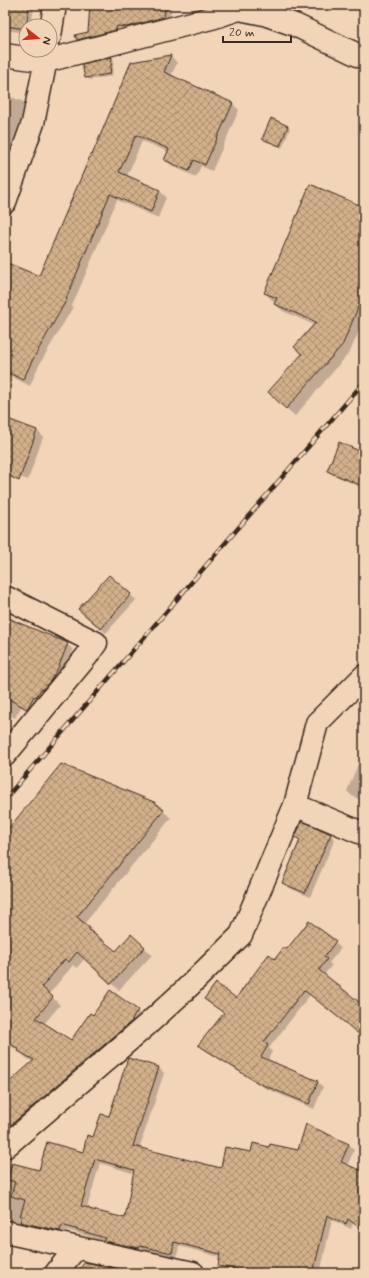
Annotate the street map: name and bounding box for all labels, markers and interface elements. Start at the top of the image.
north arrow [18,18,58,58]
scale bar [223,18,291,44]
text: 20 m [229,25,255,41]
text: N [39,35,54,46]

